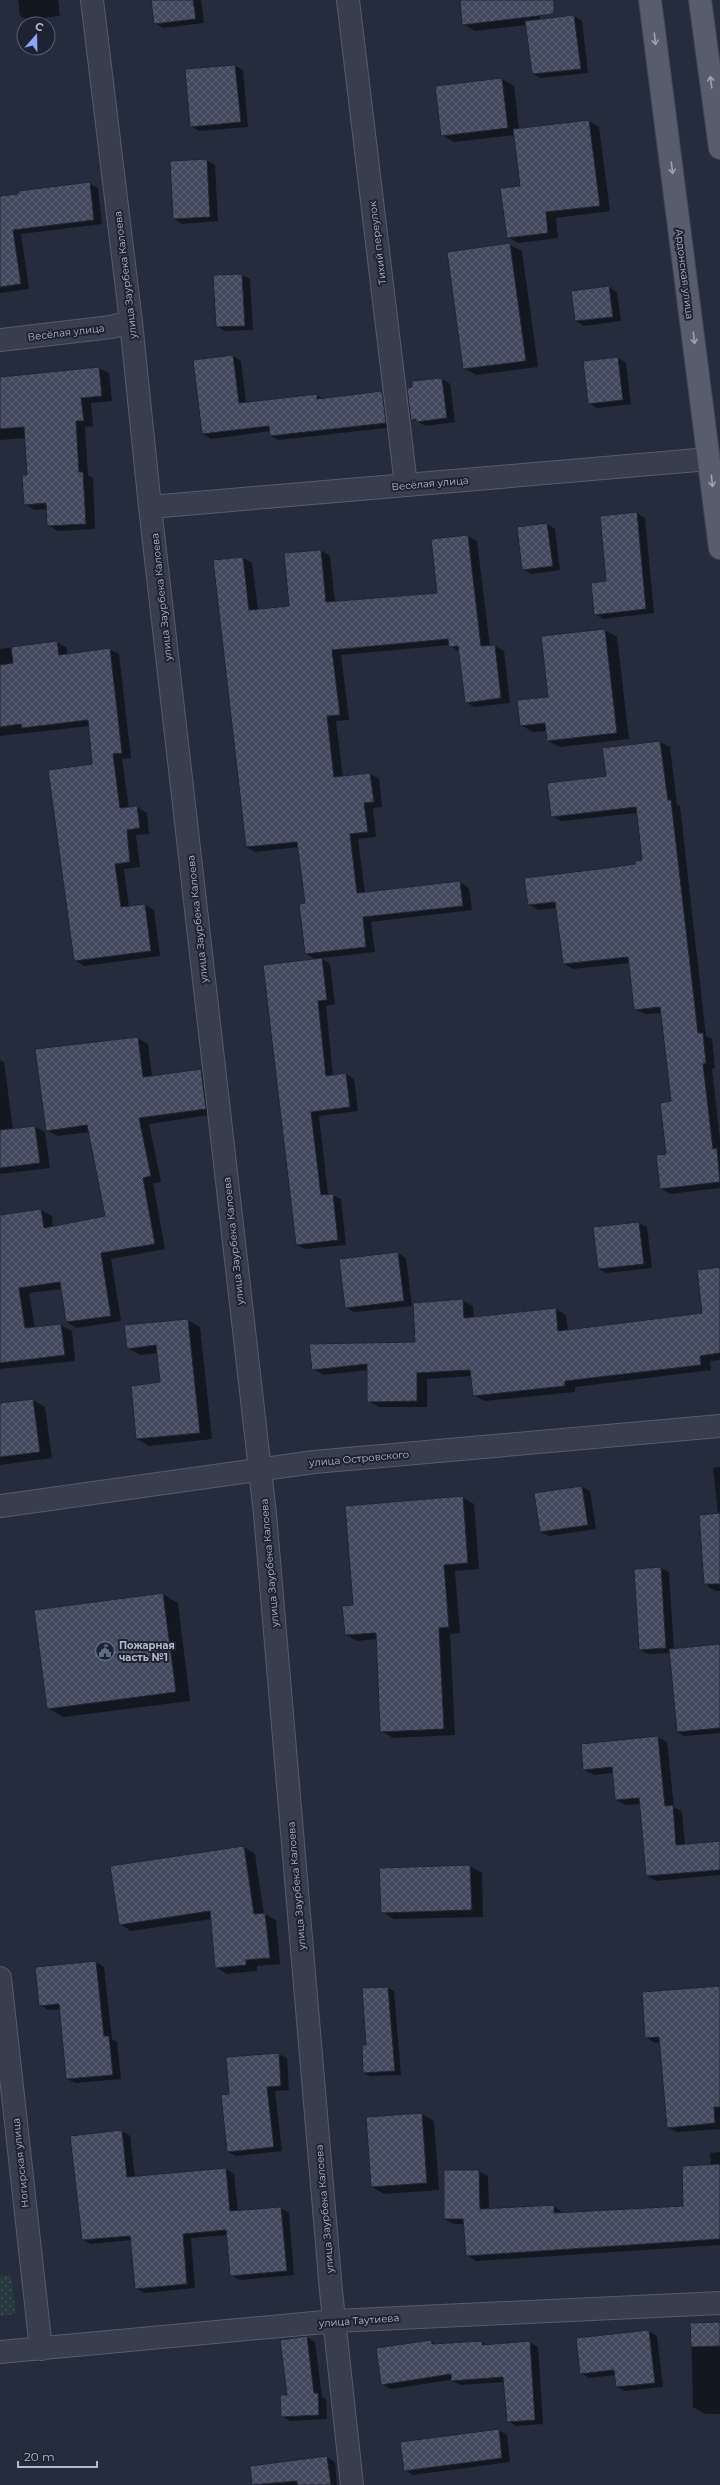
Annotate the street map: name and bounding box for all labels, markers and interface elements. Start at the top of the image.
north arrow [16,16,56,56]
text: С [33,19,46,35]
one-way arrow [651,32,659,45]
one-way arrow [707,76,715,89]
one-way arrow [668,161,676,174]
street label: Тихий переулок [366,200,389,285]
street label: улица Заурбека Калоева [111,210,140,341]
street label: Ардонская улица [673,228,696,320]
street label: Весёлая улица [27,321,105,344]
one-way arrow [690,331,697,344]
street label: Весёлая улица [391,474,469,493]
one-way arrow [708,474,716,487]
street label: улица Заурбека Калоева [148,532,175,663]
street label: улица Заурбека Калоева [184,854,211,985]
street label: улица Заурбека Калоева [220,1176,247,1307]
street label: улица Островского [307,1448,410,1469]
street label: улица Заурбека Калоева [257,1498,282,1629]
place label: Пожарная часть №1 [119,1639,175,1664]
public building icon: Пожарная часть №1 [94,1640,116,1662]
street label: улица Заурбека Калоева [284,1821,309,1952]
street label: Ногирская улица [9,2117,32,2208]
street label: улица Заурбека Калоева [312,2144,337,2275]
street label: улица Таутиева [317,2311,400,2330]
scale bar [18,2443,97,2469]
text: 20 m [24,2449,55,2464]

